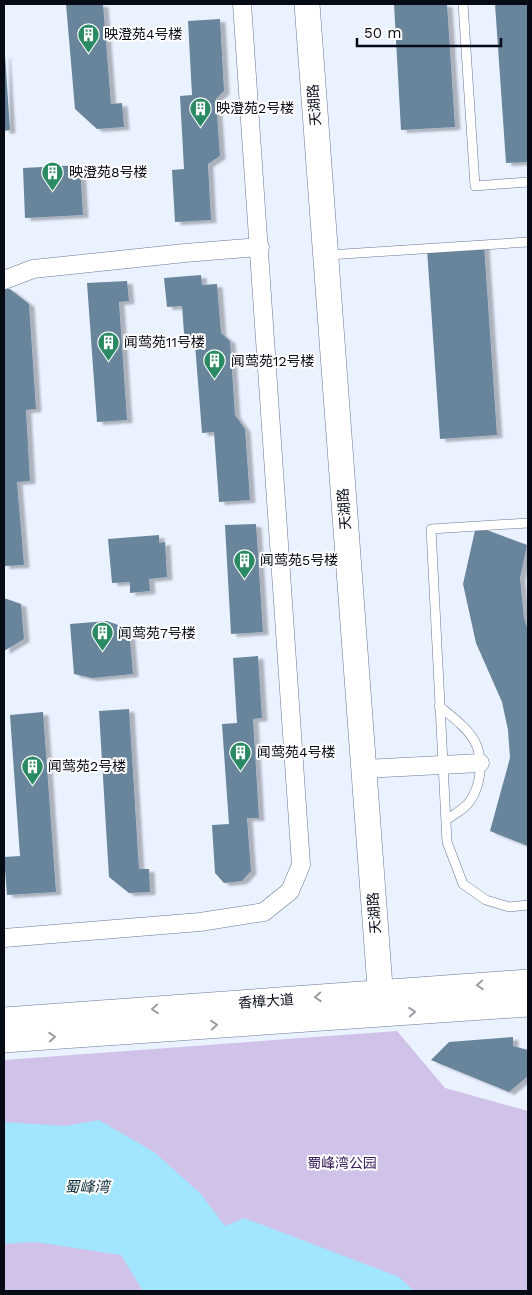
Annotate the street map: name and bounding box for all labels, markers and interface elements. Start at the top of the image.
scale bar [357,15,501,47]
building icon: 映澄苑4号楼 [76,22,100,53]
text: 50 m [364,24,401,42]
place label: 映澄苑4号楼 [104,26,183,42]
street label: 天湖路 [305,83,323,127]
building icon: 映澄苑2号楼 [188,96,212,127]
place label: 映澄苑2号楼 [216,100,294,116]
building icon: 映澄苑8号楼 [41,160,65,191]
place label: 映澄苑8号楼 [69,164,148,180]
building icon: 闻莺苑11号楼 [96,330,120,361]
place label: 闻莺苑11号楼 [124,334,205,350]
building icon: 闻莺苑12号楼 [203,349,227,380]
place label: 闻莺苑12号楼 [231,353,315,369]
street label: 天湖路 [335,487,353,531]
building icon: 闻莺苑5号楼 [232,548,256,579]
place label: 闻莺苑5号楼 [260,552,338,568]
building icon: 闻莺苑7号楼 [90,621,114,652]
place label: 闻莺苑7号楼 [118,625,196,641]
building icon: 闻莺苑4号楼 [229,740,253,771]
place label: 闻莺苑4号楼 [257,744,336,760]
building icon: 闻莺苑2号楼 [20,754,44,785]
place label: 闻莺苑2号楼 [48,758,126,774]
street label: 天湖路 [365,891,383,935]
one-way arrow [475,980,483,991]
street label: 香樟大道 [238,991,294,1011]
one-way arrow [313,991,321,1002]
one-way arrow [151,1003,159,1014]
one-way arrow [408,1006,416,1017]
one-way arrow [211,1020,219,1031]
one-way arrow [49,1031,57,1042]
park label: 蜀峰湾公园 [307,1155,377,1171]
water label: 蜀峰湾 [64,1178,112,1196]

